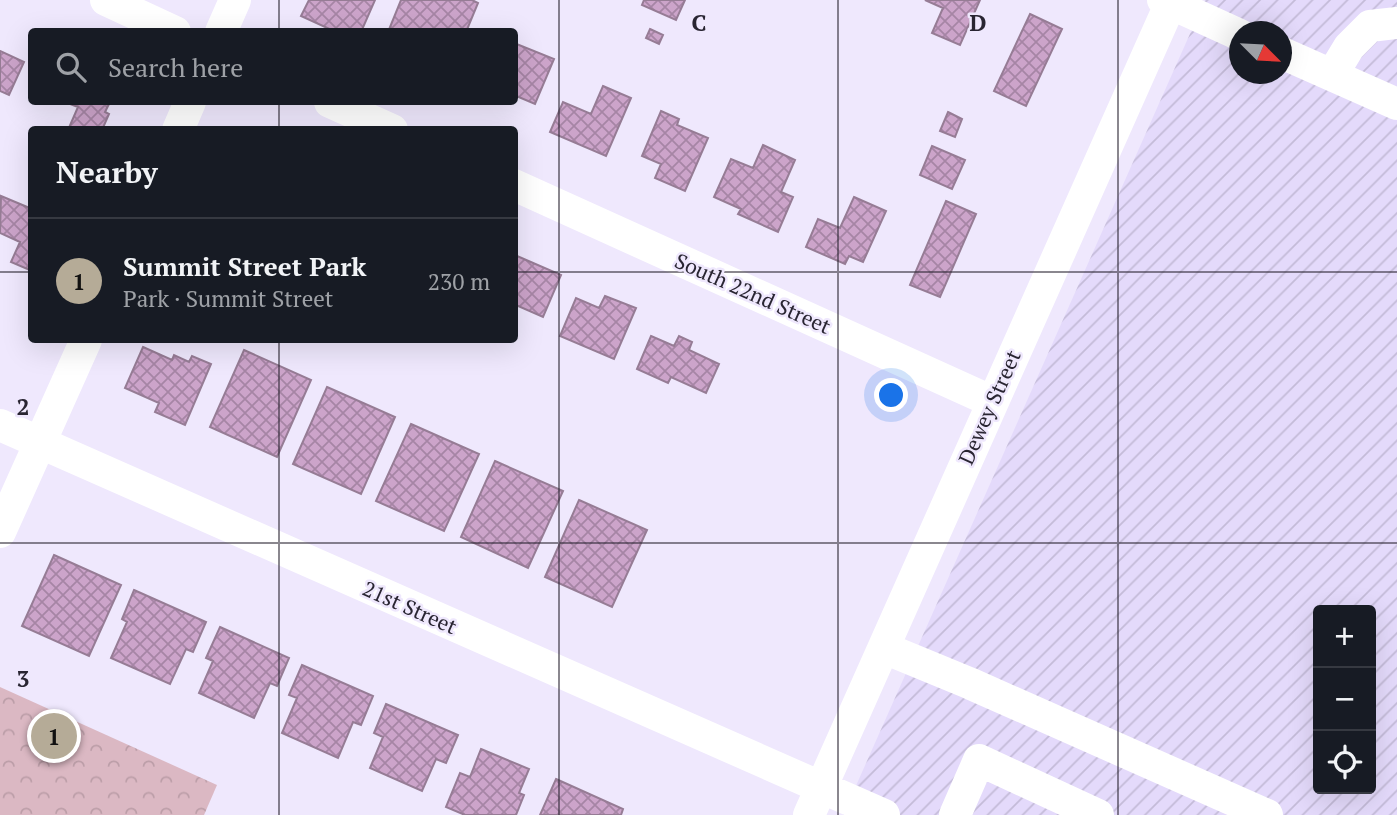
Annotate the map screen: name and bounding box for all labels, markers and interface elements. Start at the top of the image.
text: C [692,7,707,38]
text: D [970,7,987,38]
north arrow [1229,21,1292,84]
search box [28,28,518,105]
icon: search [52,48,90,86]
text: Search here [108,50,243,84]
text: Nearby [56,152,158,192]
street label: South 22nd Street [671,246,836,340]
text: Summit Street Park [123,249,367,283]
text: 1 [73,266,86,297]
text: 230 m [428,266,490,297]
text: Park · Summit Street [123,283,333,314]
street label: Dewey Street [951,345,1027,469]
your location [874,378,908,412]
text: 2 [17,391,30,422]
street label: 21st Street [358,574,462,640]
map controls [1313,605,1376,794]
button: + [1313,605,1376,668]
text: 3 [17,663,30,694]
button: − [1313,668,1376,731]
pin: 1 [31,710,77,762]
button: locate [1313,731,1376,794]

